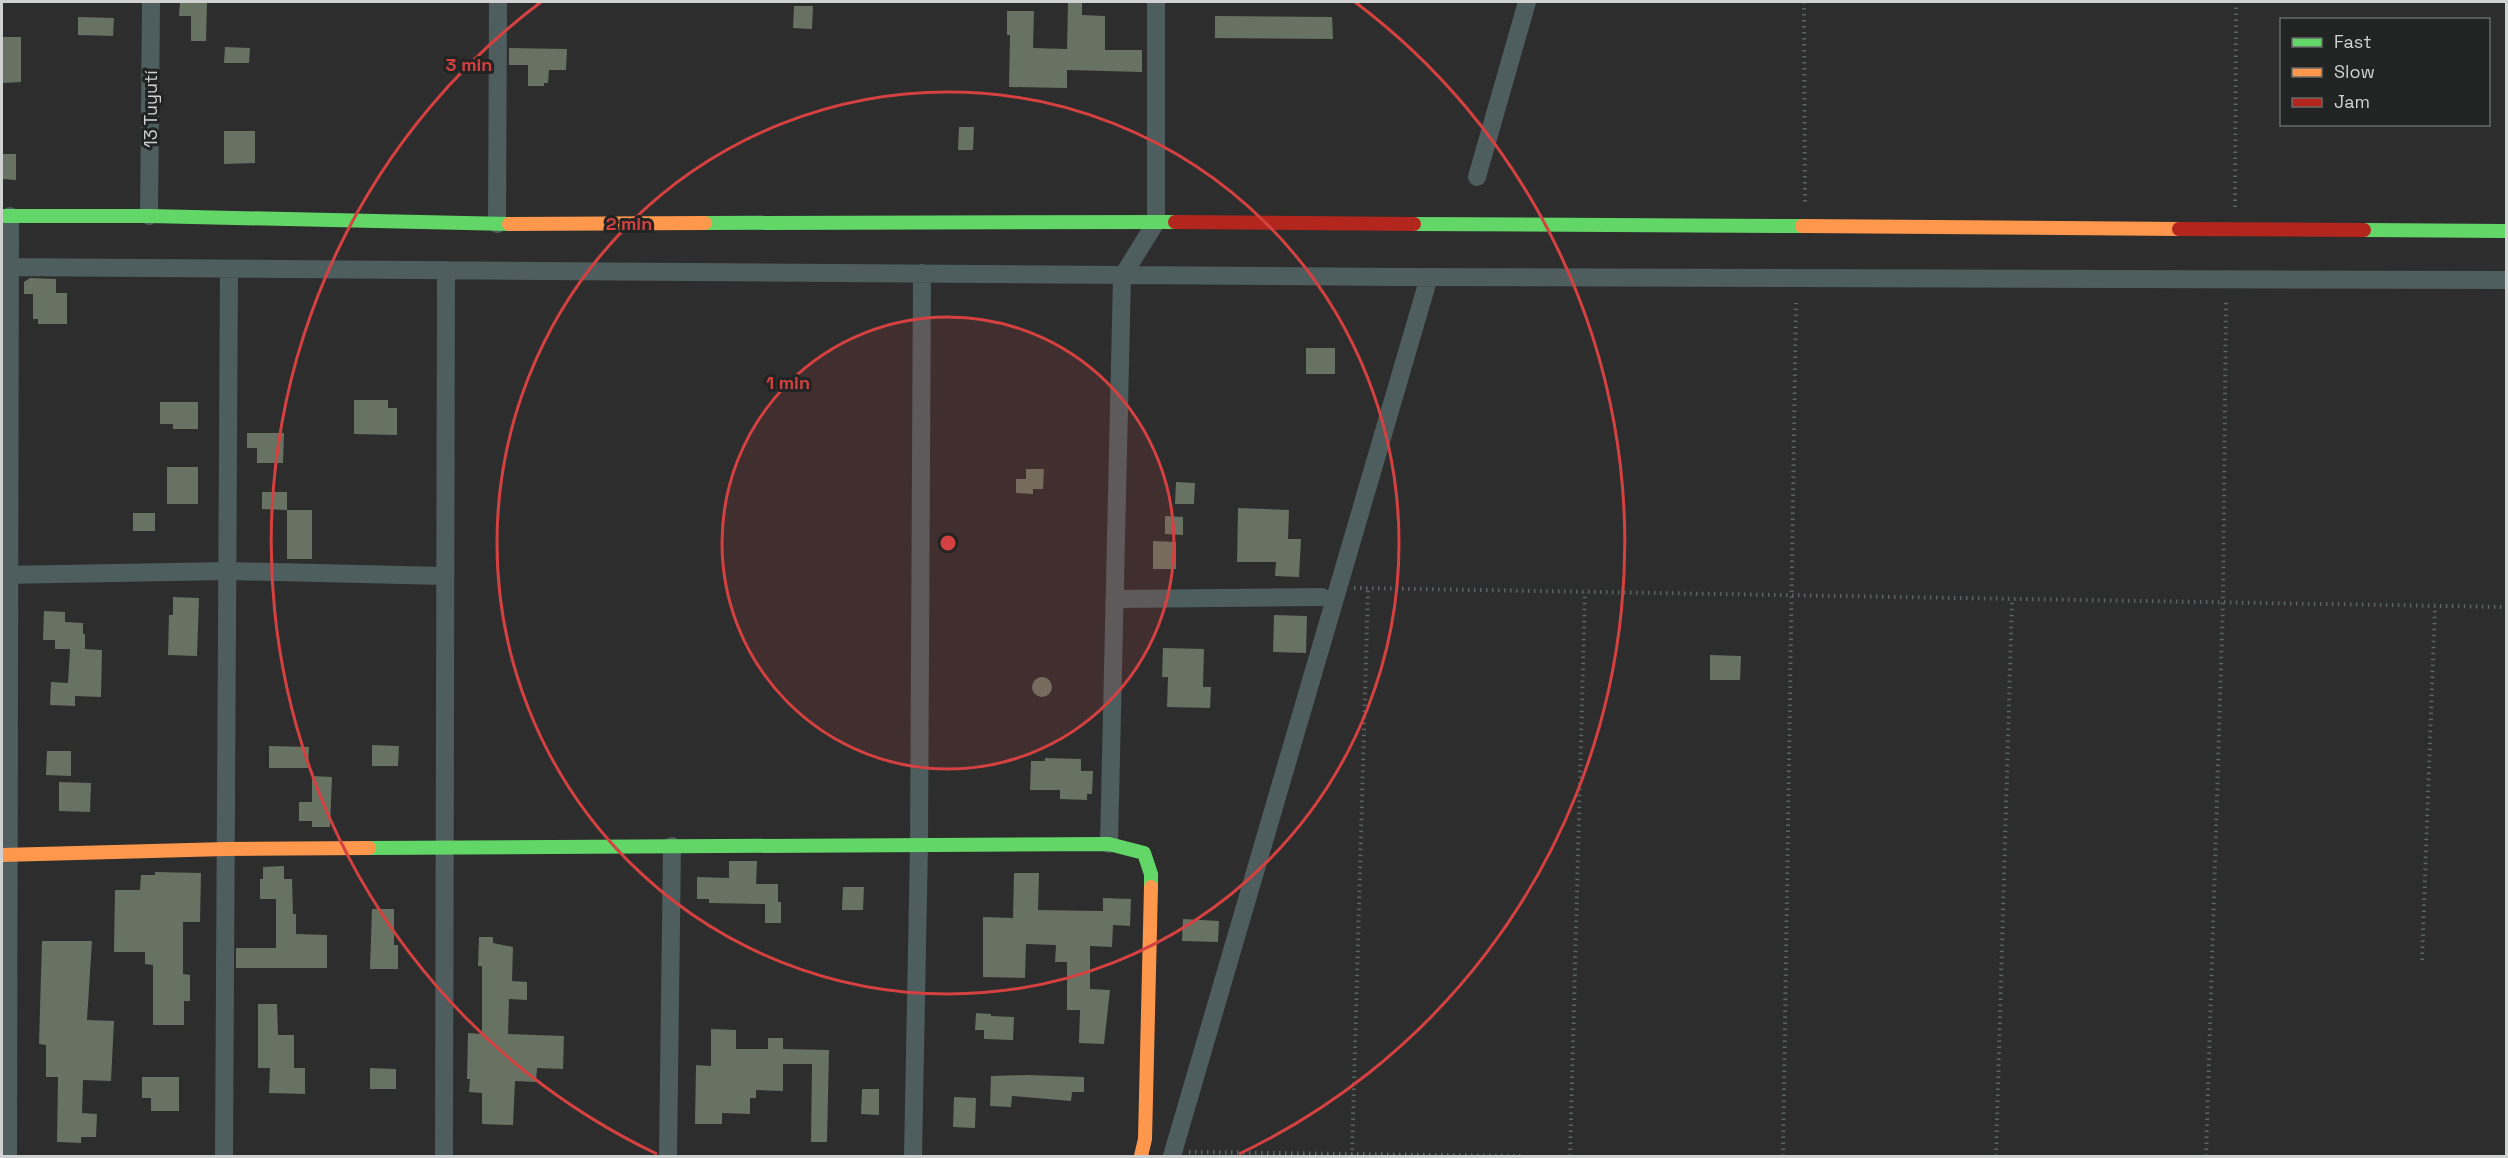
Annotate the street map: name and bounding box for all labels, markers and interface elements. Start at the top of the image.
legend [2280,18,2490,126]
text: Fast [2334,30,2371,53]
text: 3 min [446,53,492,76]
text: Slow [2334,60,2375,83]
street label: 13 Tuyutí [139,70,162,148]
text: Jam [2334,90,2370,113]
text: 2 min [606,212,652,235]
text: 1 min [766,371,810,394]
centre of rings [938,533,958,553]

